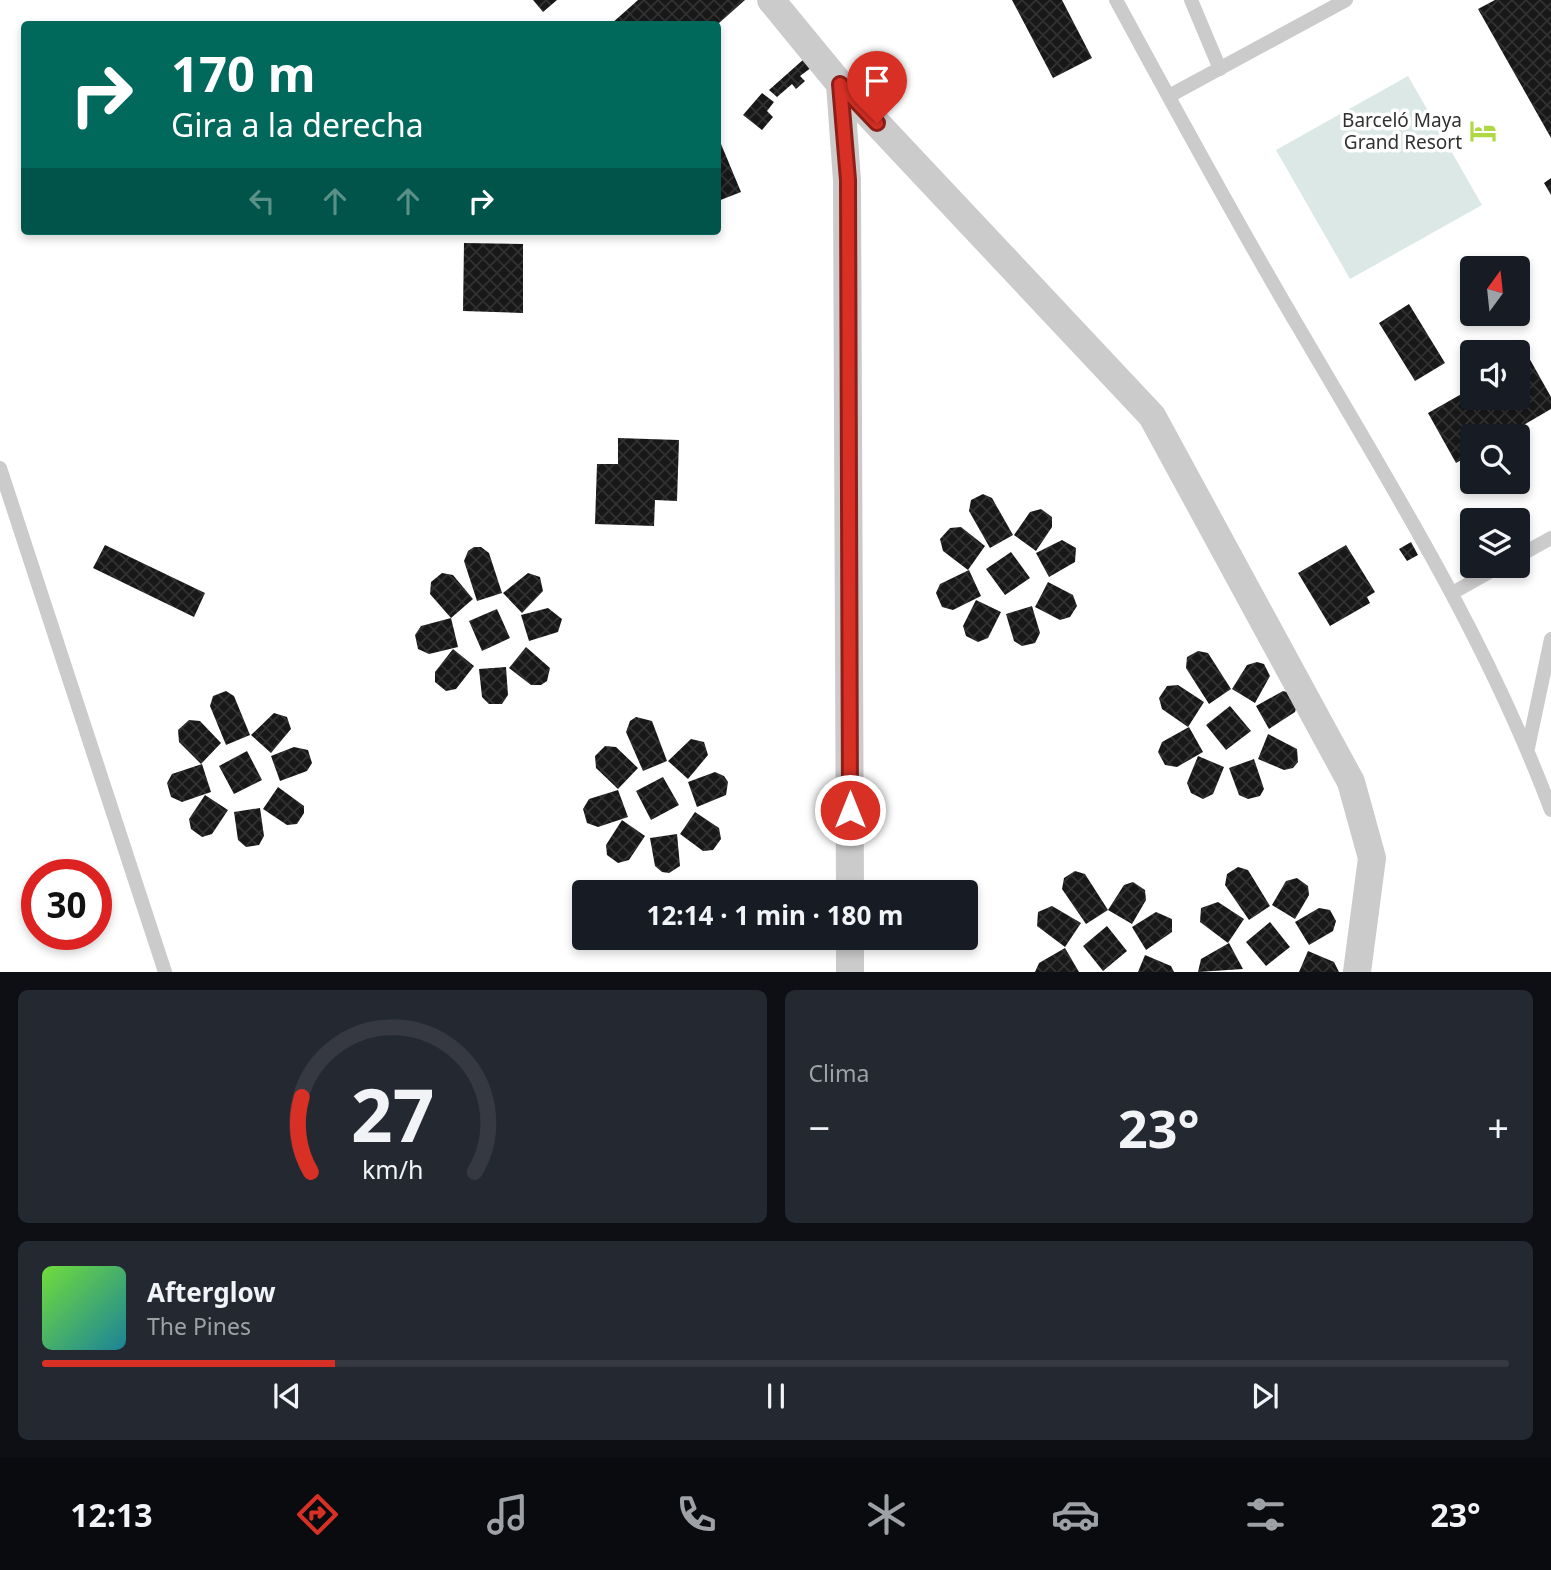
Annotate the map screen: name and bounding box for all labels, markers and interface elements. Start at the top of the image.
text: 170 m [171,40,316,106]
icon: right [56,49,147,140]
pin [847,51,907,123]
icon: arrive [858,62,896,100]
text: Gira a la derecha [171,103,424,146]
place label: Barceló Maya Grand Resort [1342,107,1462,155]
hotel icon: Barceló Maya Grand Resort [1468,116,1498,146]
icon: left [243,182,281,220]
icon: ahead [316,182,354,220]
icon: ahead [389,182,427,220]
icon: right [462,182,500,220]
north arrow [1460,256,1530,326]
map controls [1460,256,1530,578]
button: sound [1460,340,1530,410]
button: search [1460,424,1530,494]
button: layers [1460,508,1530,578]
position arrow [813,773,887,847]
speed limit sign: 30 [21,859,112,950]
text: 12:14 · 1 min · 180 m [647,897,903,933]
text: Clima [809,1057,869,1089]
text: 27 [351,1065,434,1164]
text: 23° [1118,1092,1200,1163]
text: − [809,1101,830,1153]
text: + [1487,1101,1509,1153]
text: km/h [361,1152,423,1186]
text: Afterglow [147,1274,275,1310]
text: The Pines [147,1310,251,1342]
icon: previous [268,1377,306,1415]
icon: pause [757,1377,795,1415]
icon: next [1246,1377,1284,1415]
icon: directions [293,1490,342,1539]
icon: music [483,1490,532,1539]
icon: phone [672,1490,721,1539]
icon: climate [862,1490,911,1539]
icon: car [1051,1490,1100,1539]
icon: filters [1241,1490,1290,1539]
text: 12:13 [70,1493,153,1536]
text: 23° [1430,1493,1481,1536]

